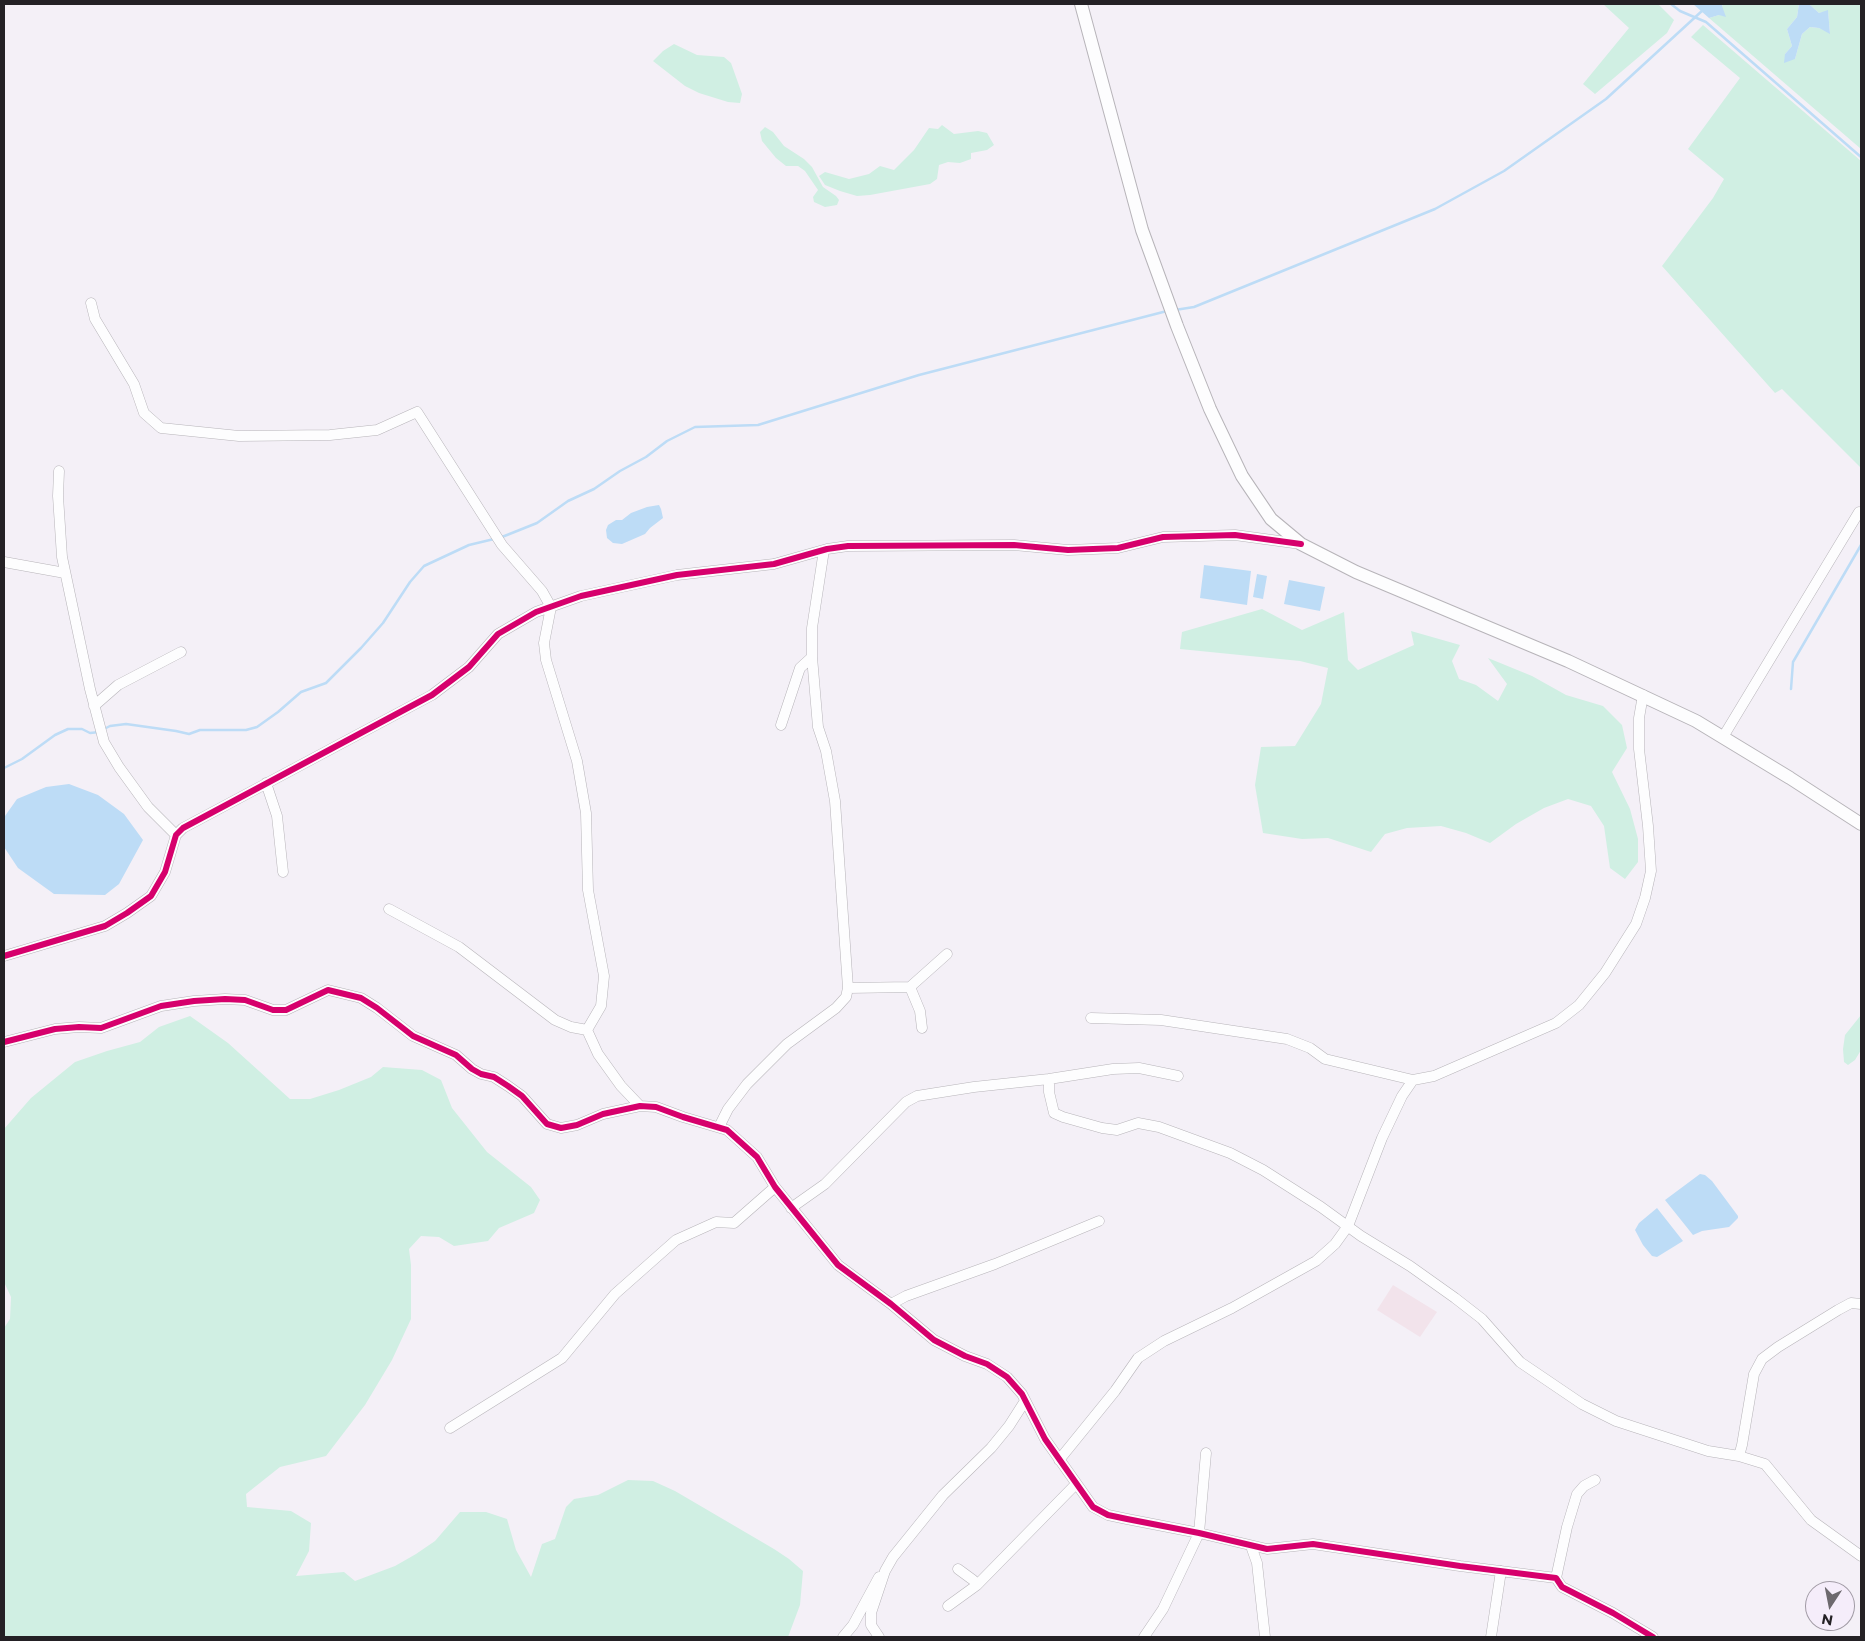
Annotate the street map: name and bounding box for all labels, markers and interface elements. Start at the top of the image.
north arrow [1805,1581,1855,1631]
text: N [1820,1610,1835,1630]

